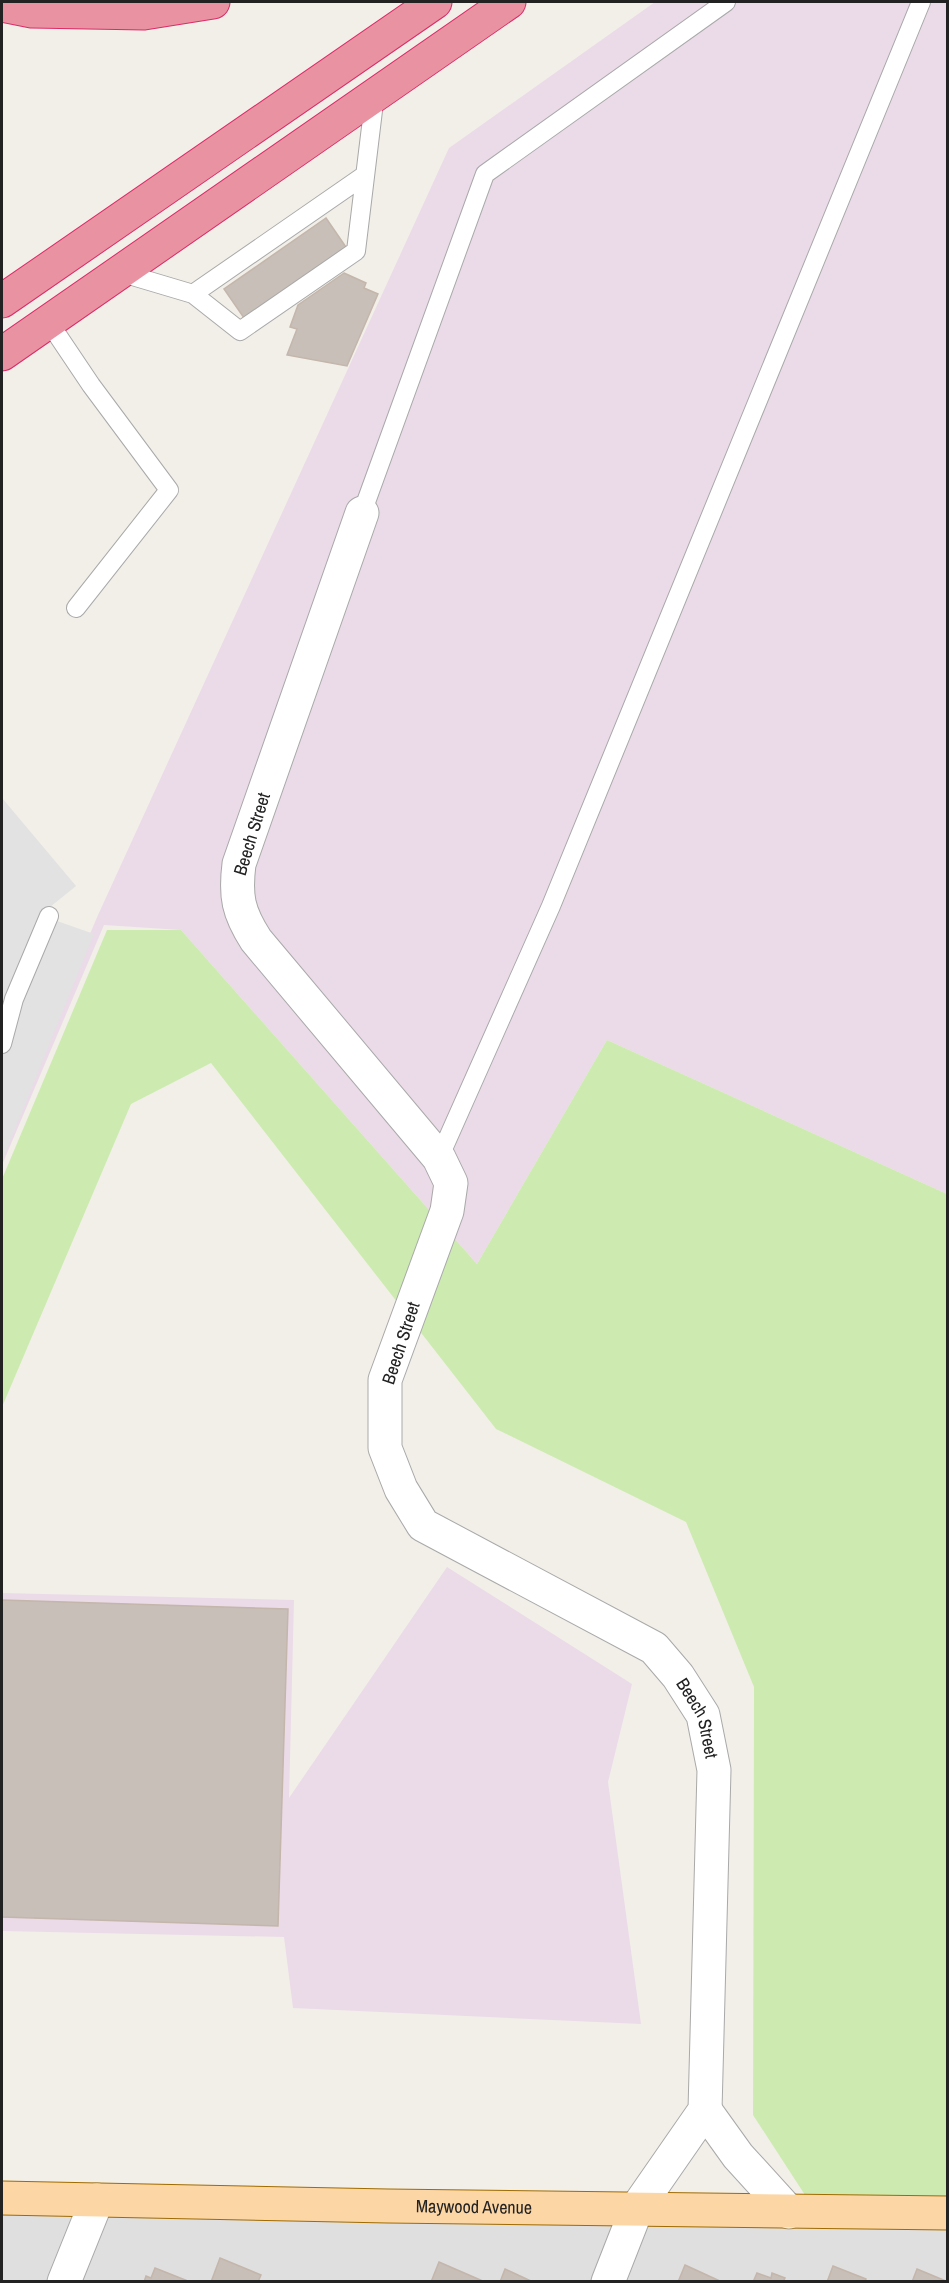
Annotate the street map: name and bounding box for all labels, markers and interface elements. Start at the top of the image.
street label: Beech Street [227,789,276,878]
street label: Beech Street [375,1298,426,1387]
street label: Beech Street [671,1673,724,1760]
street label: Maywood Avenue [416,2193,532,2220]

